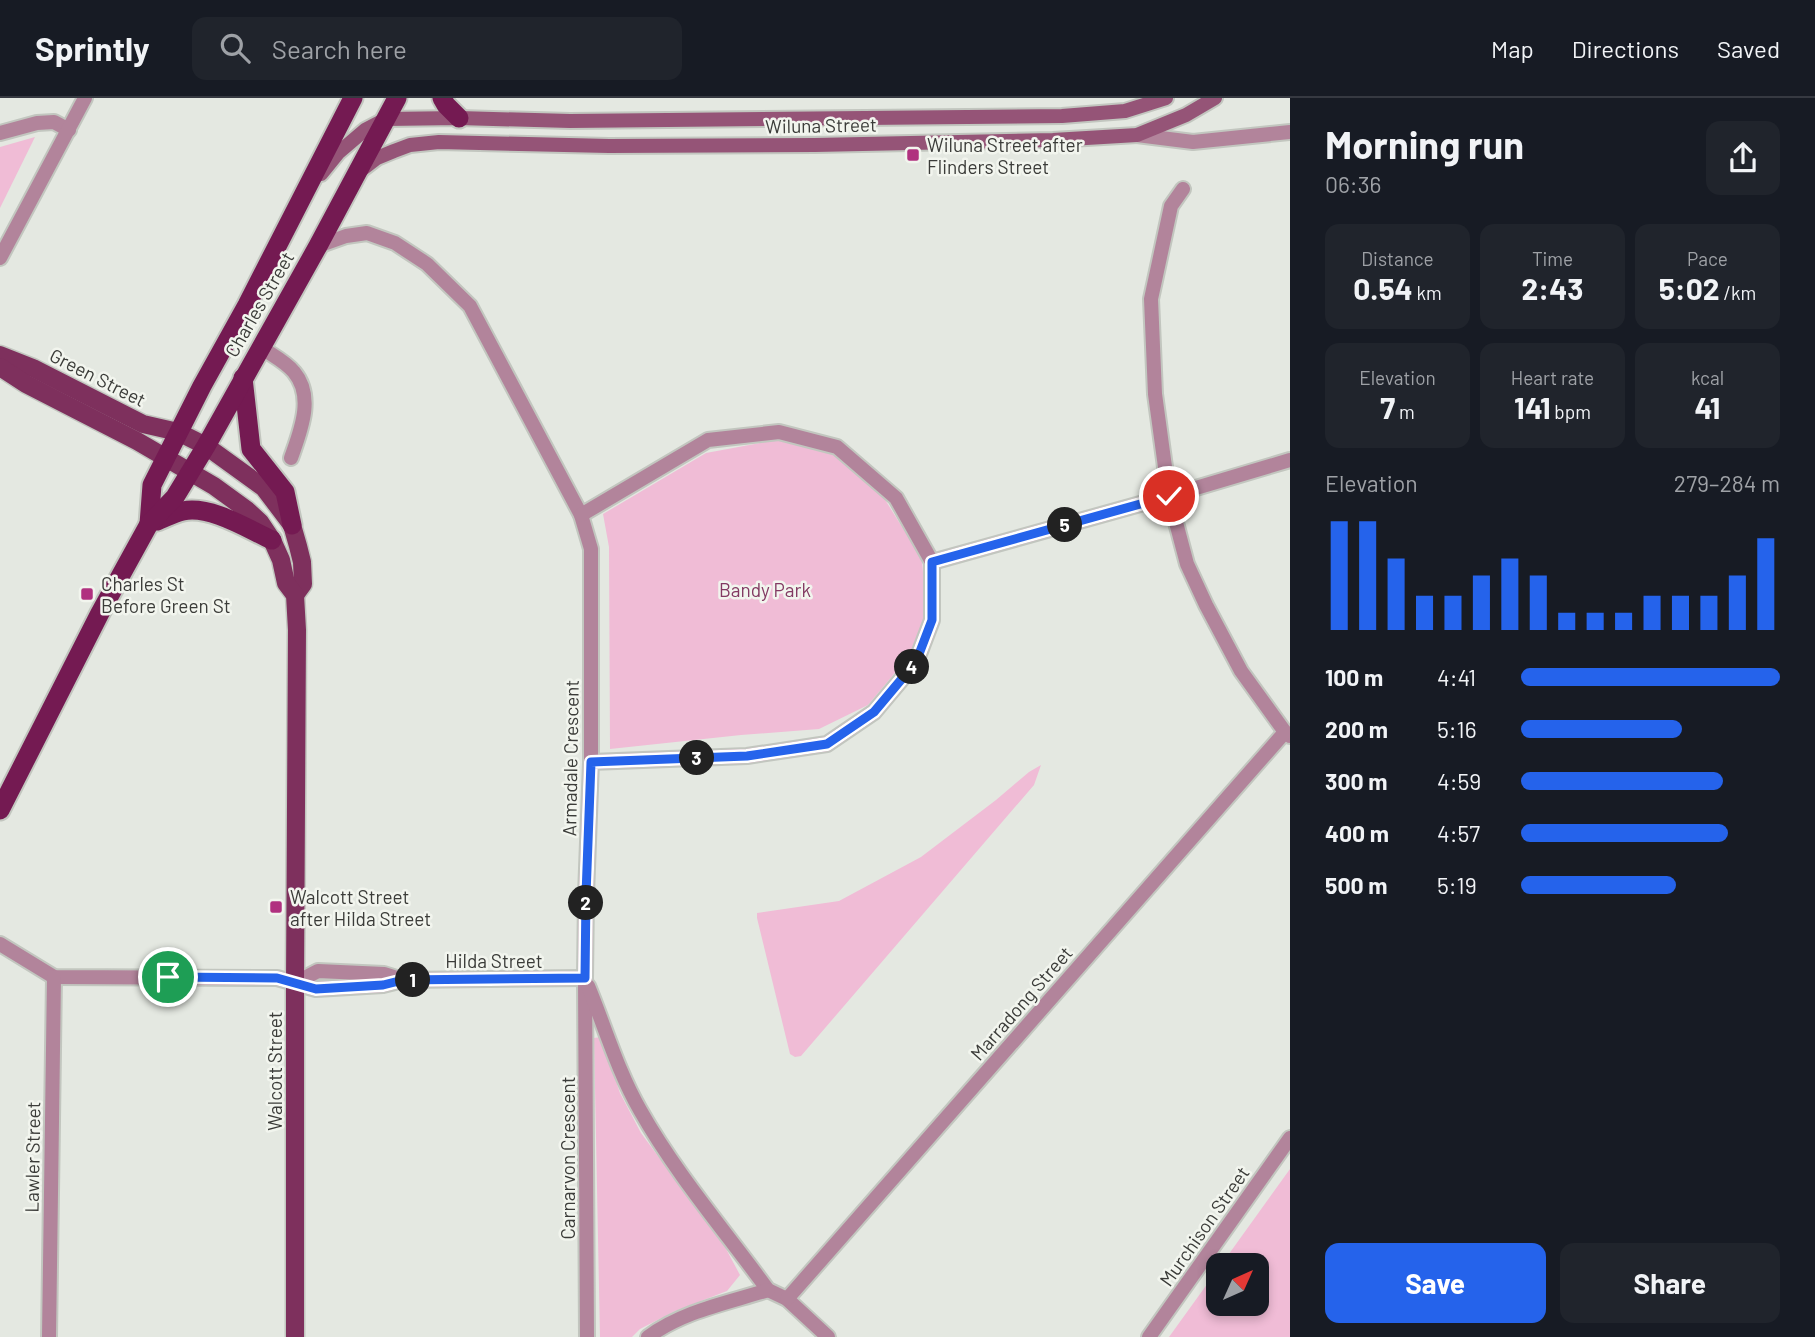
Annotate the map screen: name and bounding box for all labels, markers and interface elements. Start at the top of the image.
search box [192,17,682,80]
text: Sprintly [35,28,150,68]
icon: search [216,29,254,67]
text: Search here [272,33,407,64]
text: Map [1491,34,1534,63]
text: Directions [1572,34,1679,63]
text: Saved [1717,34,1780,63]
street label: Wiluna Street [765,113,877,137]
text: Morning run [1325,121,1524,167]
button: share [1706,121,1780,195]
place label: Wiluna Street after Flinders Street [927,133,1083,178]
marker: Wiluna Street after Flinders Street [905,147,921,163]
text: 06:36 [1325,170,1381,198]
street label: Charles Street [220,247,298,361]
text: Distance [1361,247,1434,270]
text: Time [1532,247,1573,270]
text: Pace [1687,247,1728,270]
text: 0.54 [1353,270,1413,306]
text: 2:43 [1521,270,1584,306]
text: 5:02 [1659,270,1720,306]
text: km [1413,281,1442,304]
text: /km [1720,281,1756,304]
street label: Green Street [46,343,150,411]
text: Elevation [1359,366,1436,389]
text: Heart rate [1511,366,1594,389]
text: kcal [1691,366,1724,389]
text: 7 [1380,389,1395,425]
text: 141 [1514,389,1551,425]
text: 41 [1695,389,1720,425]
text: m [1395,400,1415,423]
text: bpm [1551,400,1591,423]
pin [1139,466,1199,526]
text: Elevation [1325,469,1418,497]
text: 279–284 m [1674,469,1780,497]
icon: check [1150,477,1188,515]
pin: 5 [1048,508,1082,542]
text: 5 [1059,513,1070,536]
place label: Charles St Before Green St [101,572,231,617]
park label: Bandy Park [719,578,811,601]
marker: Charles St Before Green St [79,586,95,602]
pin: 4 [894,650,930,684]
text: 4 [906,655,917,678]
text: 100 m [1325,663,1383,691]
text: 4:41 [1437,663,1476,691]
street label: Armadale Crescent [557,679,583,837]
text: 200 m [1325,715,1388,743]
text: 5:16 [1437,715,1477,743]
pin: 3 [680,740,714,776]
text: 3 [691,746,702,769]
text: 300 m [1325,767,1387,795]
text: 4:59 [1437,767,1481,795]
text: 400 m [1325,819,1389,847]
text: 4:57 [1437,819,1480,847]
text: 500 m [1325,871,1387,899]
text: 5:19 [1437,871,1477,899]
place label: Walcott Street after Hilda Street [290,885,431,930]
pin: 2 [568,886,604,920]
text: 2 [580,891,591,914]
marker: Walcott Street after Hilda Street [268,899,284,915]
street label: Marradong Street [965,941,1077,1065]
pin [138,947,198,1007]
street label: Hilda Street [445,949,543,972]
icon: arrive [149,958,187,996]
pin: 1 [396,962,430,998]
text: 1 [409,968,416,991]
street label: Walcott Street [263,1011,286,1131]
street label: Carnarvon Crescent [556,1076,579,1240]
street label: Lawler Street [20,1101,44,1213]
street label: Murchison Street [1154,1162,1254,1290]
button: Save [1325,1243,1546,1323]
button: Share [1560,1243,1780,1323]
north arrow [1206,1253,1269,1316]
map controls [1206,1253,1269,1316]

